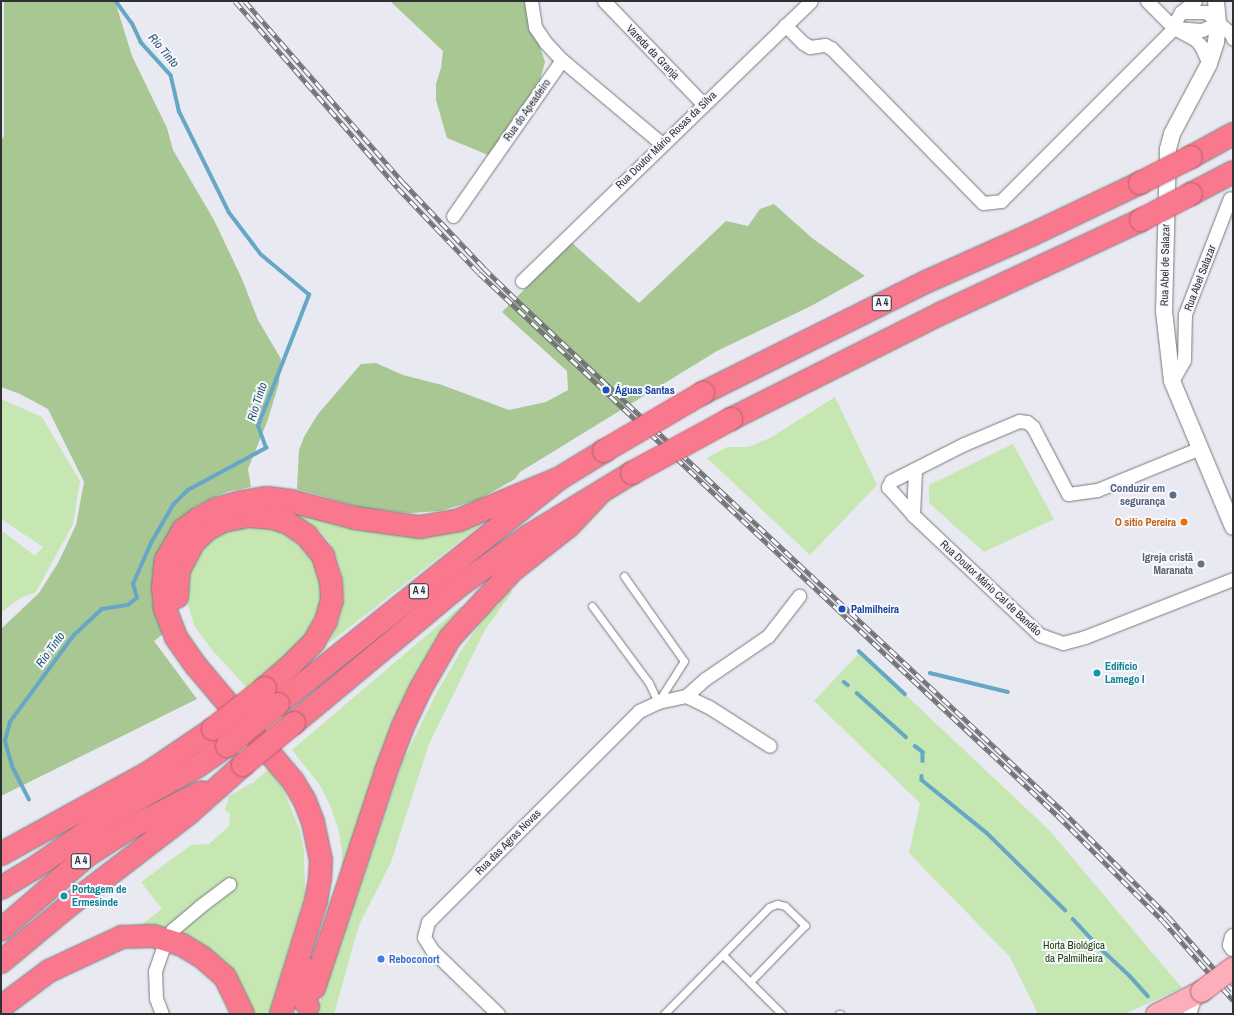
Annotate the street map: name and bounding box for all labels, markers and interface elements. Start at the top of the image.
street label: Vareda da Granja [624,22,682,82]
water label: Rio Tinto [145,31,181,71]
street label: Rua do Apeadeiro [501,76,553,144]
street label: Rua Doutor Mário Rosas da Silva [613,88,719,192]
street label: Rua Abel de Salazar [1158,224,1172,306]
street label: Rua Abel Salazar [1181,243,1219,313]
road number: A 4 [871,295,893,311]
water label: Rio Tinto [245,381,271,423]
place label: Águas Santas [615,383,675,397]
marker: Águas Santas [600,384,612,396]
place label: Conduzir em segurança [1110,482,1165,508]
marker: Conduzir em segurança [1168,490,1178,500]
place label: O sitio Pereira [1115,515,1176,529]
marker: O sitio Pereira [1179,517,1189,527]
street label: Rua Doutor Mário Cal de Bandão [938,538,1044,638]
place label: Igreja cristã Maranata [1142,551,1193,577]
marker: Igreja cristã Maranata [1196,559,1206,569]
road number: A 4 [408,583,430,599]
place label: Palmilheira [851,602,899,616]
marker: Palmilheira [836,603,848,615]
water label: Rio Tinto [33,630,69,670]
place label: Edifício Lamego I [1105,660,1145,686]
marker: Edifício Lamego I [1092,668,1102,678]
street label: Rua das Agras Novas [472,806,544,878]
road number: A 4 [70,853,92,869]
place label: Portagem de Ermesinde [72,883,127,909]
marker: Portagem de Ermesinde [59,891,69,901]
park label: Horta Biológica da Palmilheira [1043,939,1105,965]
place label: Reboconort [389,952,440,966]
marker: Reboconort [376,954,386,964]

